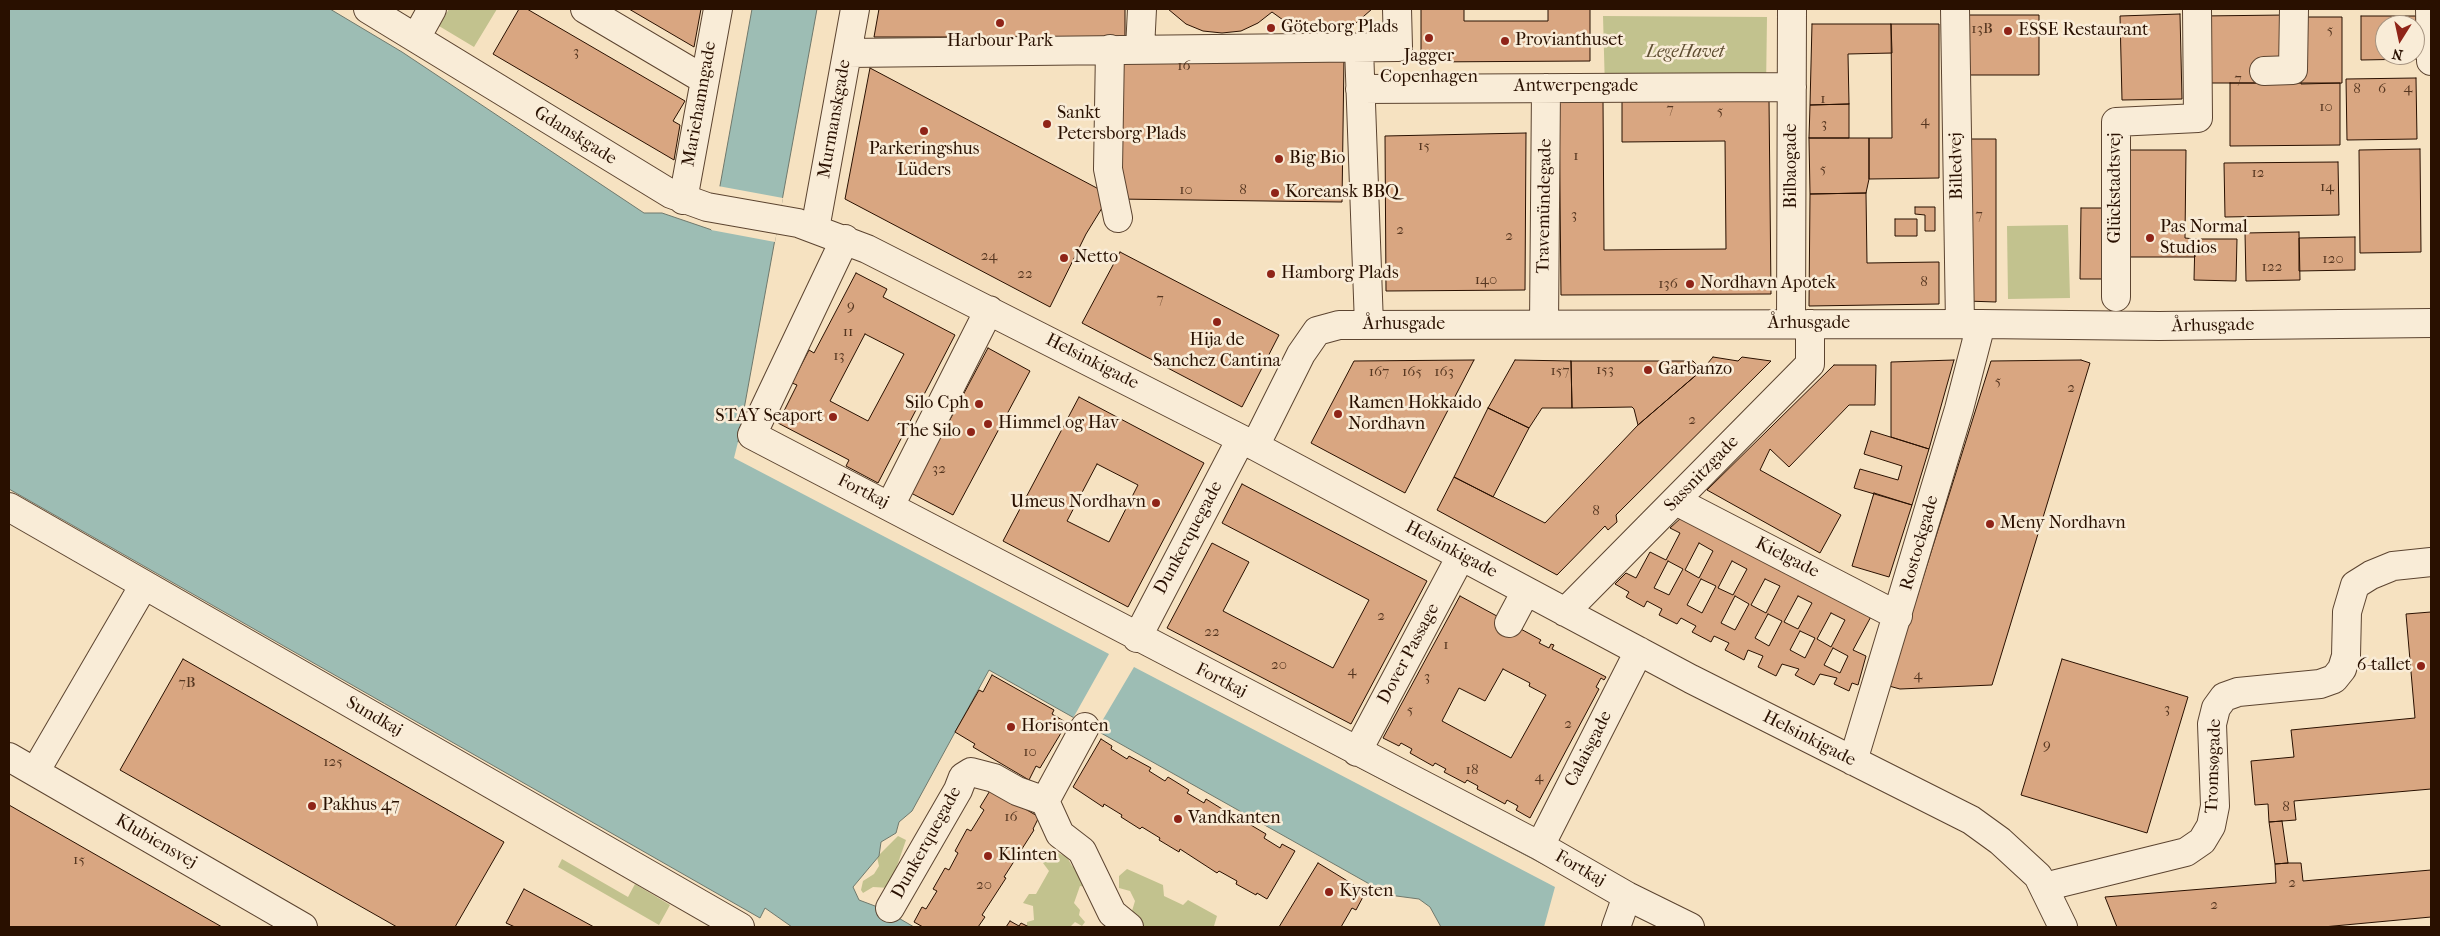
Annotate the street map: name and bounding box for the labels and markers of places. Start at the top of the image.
marker: Harbour Park [994,17,1006,29]
place label: Göteborg Plads [1281,17,1398,39]
place label: ESSE Restaurant [2018,20,2148,42]
marker: Göteborg Plads [1265,22,1277,34]
marker: ESSE Restaurant [2002,25,2014,37]
place label: Provianthuset [1515,30,1624,52]
place label: Harbour Park [947,31,1053,53]
marker: Jagger Copenhagen [1423,32,1435,44]
marker: Provianthuset [1499,35,1511,47]
place label: Jagger Copenhagen [1380,46,1478,88]
place label: Sankt Petersborg Plads [1057,103,1186,146]
marker: Sankt Petersborg Plads [1041,118,1053,130]
marker: Parkeringshus Lüders [918,125,930,137]
place label: Parkeringshus Lüders [869,139,979,182]
place label: Big Bio [1289,148,1345,170]
marker: Big Bio [1273,153,1285,165]
place label: Koreansk BBQ [1285,182,1399,204]
marker: Koreansk BBQ [1269,187,1281,199]
place label: Pas Normal Studios [2160,217,2248,260]
marker: Pas Normal Studios [2144,232,2156,244]
place label: Netto [1074,247,1118,269]
marker: Netto [1058,252,1070,264]
place label: Hamborg Plads [1281,263,1399,285]
marker: Hamborg Plads [1265,268,1277,280]
place label: Nordhavn Apotek [1700,273,1836,295]
marker: Nordhavn Apotek [1684,278,1696,290]
marker: Hija de Sanchez Cantina [1211,316,1223,328]
place label: Hija de Sanchez Cantina [1153,330,1281,372]
place label: Garbanzo [1658,359,1732,381]
marker: Garbanzo [1642,364,1654,376]
place label: Silo Cph [905,393,969,415]
place label: Ramen Hokkaido Nordhavn [1348,393,1482,436]
marker: Silo Cph [973,398,985,410]
place label: STAY Seaport [715,406,823,428]
marker: Ramen Hokkaido Nordhavn [1332,408,1344,420]
marker: STAY Seaport [827,411,839,423]
place label: Himmel og Hav [998,413,1119,435]
marker: Himmel og Hav [982,418,994,430]
place label: The Silo [897,421,961,443]
marker: The Silo [965,426,977,438]
place label: Umeus Nordhavn [1010,492,1146,514]
marker: Umeus Nordhavn [1150,497,1162,509]
place label: Meny Nordhavn [2000,513,2126,535]
marker: Meny Nordhavn [1984,518,1996,530]
place label: 6-tallet [2357,655,2411,677]
marker: 6-tallet [2415,660,2427,672]
place label: Horisonten [1021,716,1109,738]
marker: Horisonten [1005,721,1017,733]
place label: Pakhus 47 [322,795,400,817]
marker: Pakhus 47 [306,800,318,812]
place label: Vandkanten [1188,808,1281,830]
marker: Vandkanten [1172,813,1184,825]
place label: Klinten [998,845,1057,867]
marker: Klinten [982,850,994,862]
place label: Kysten [1339,881,1393,903]
marker: Kysten [1323,886,1335,898]

